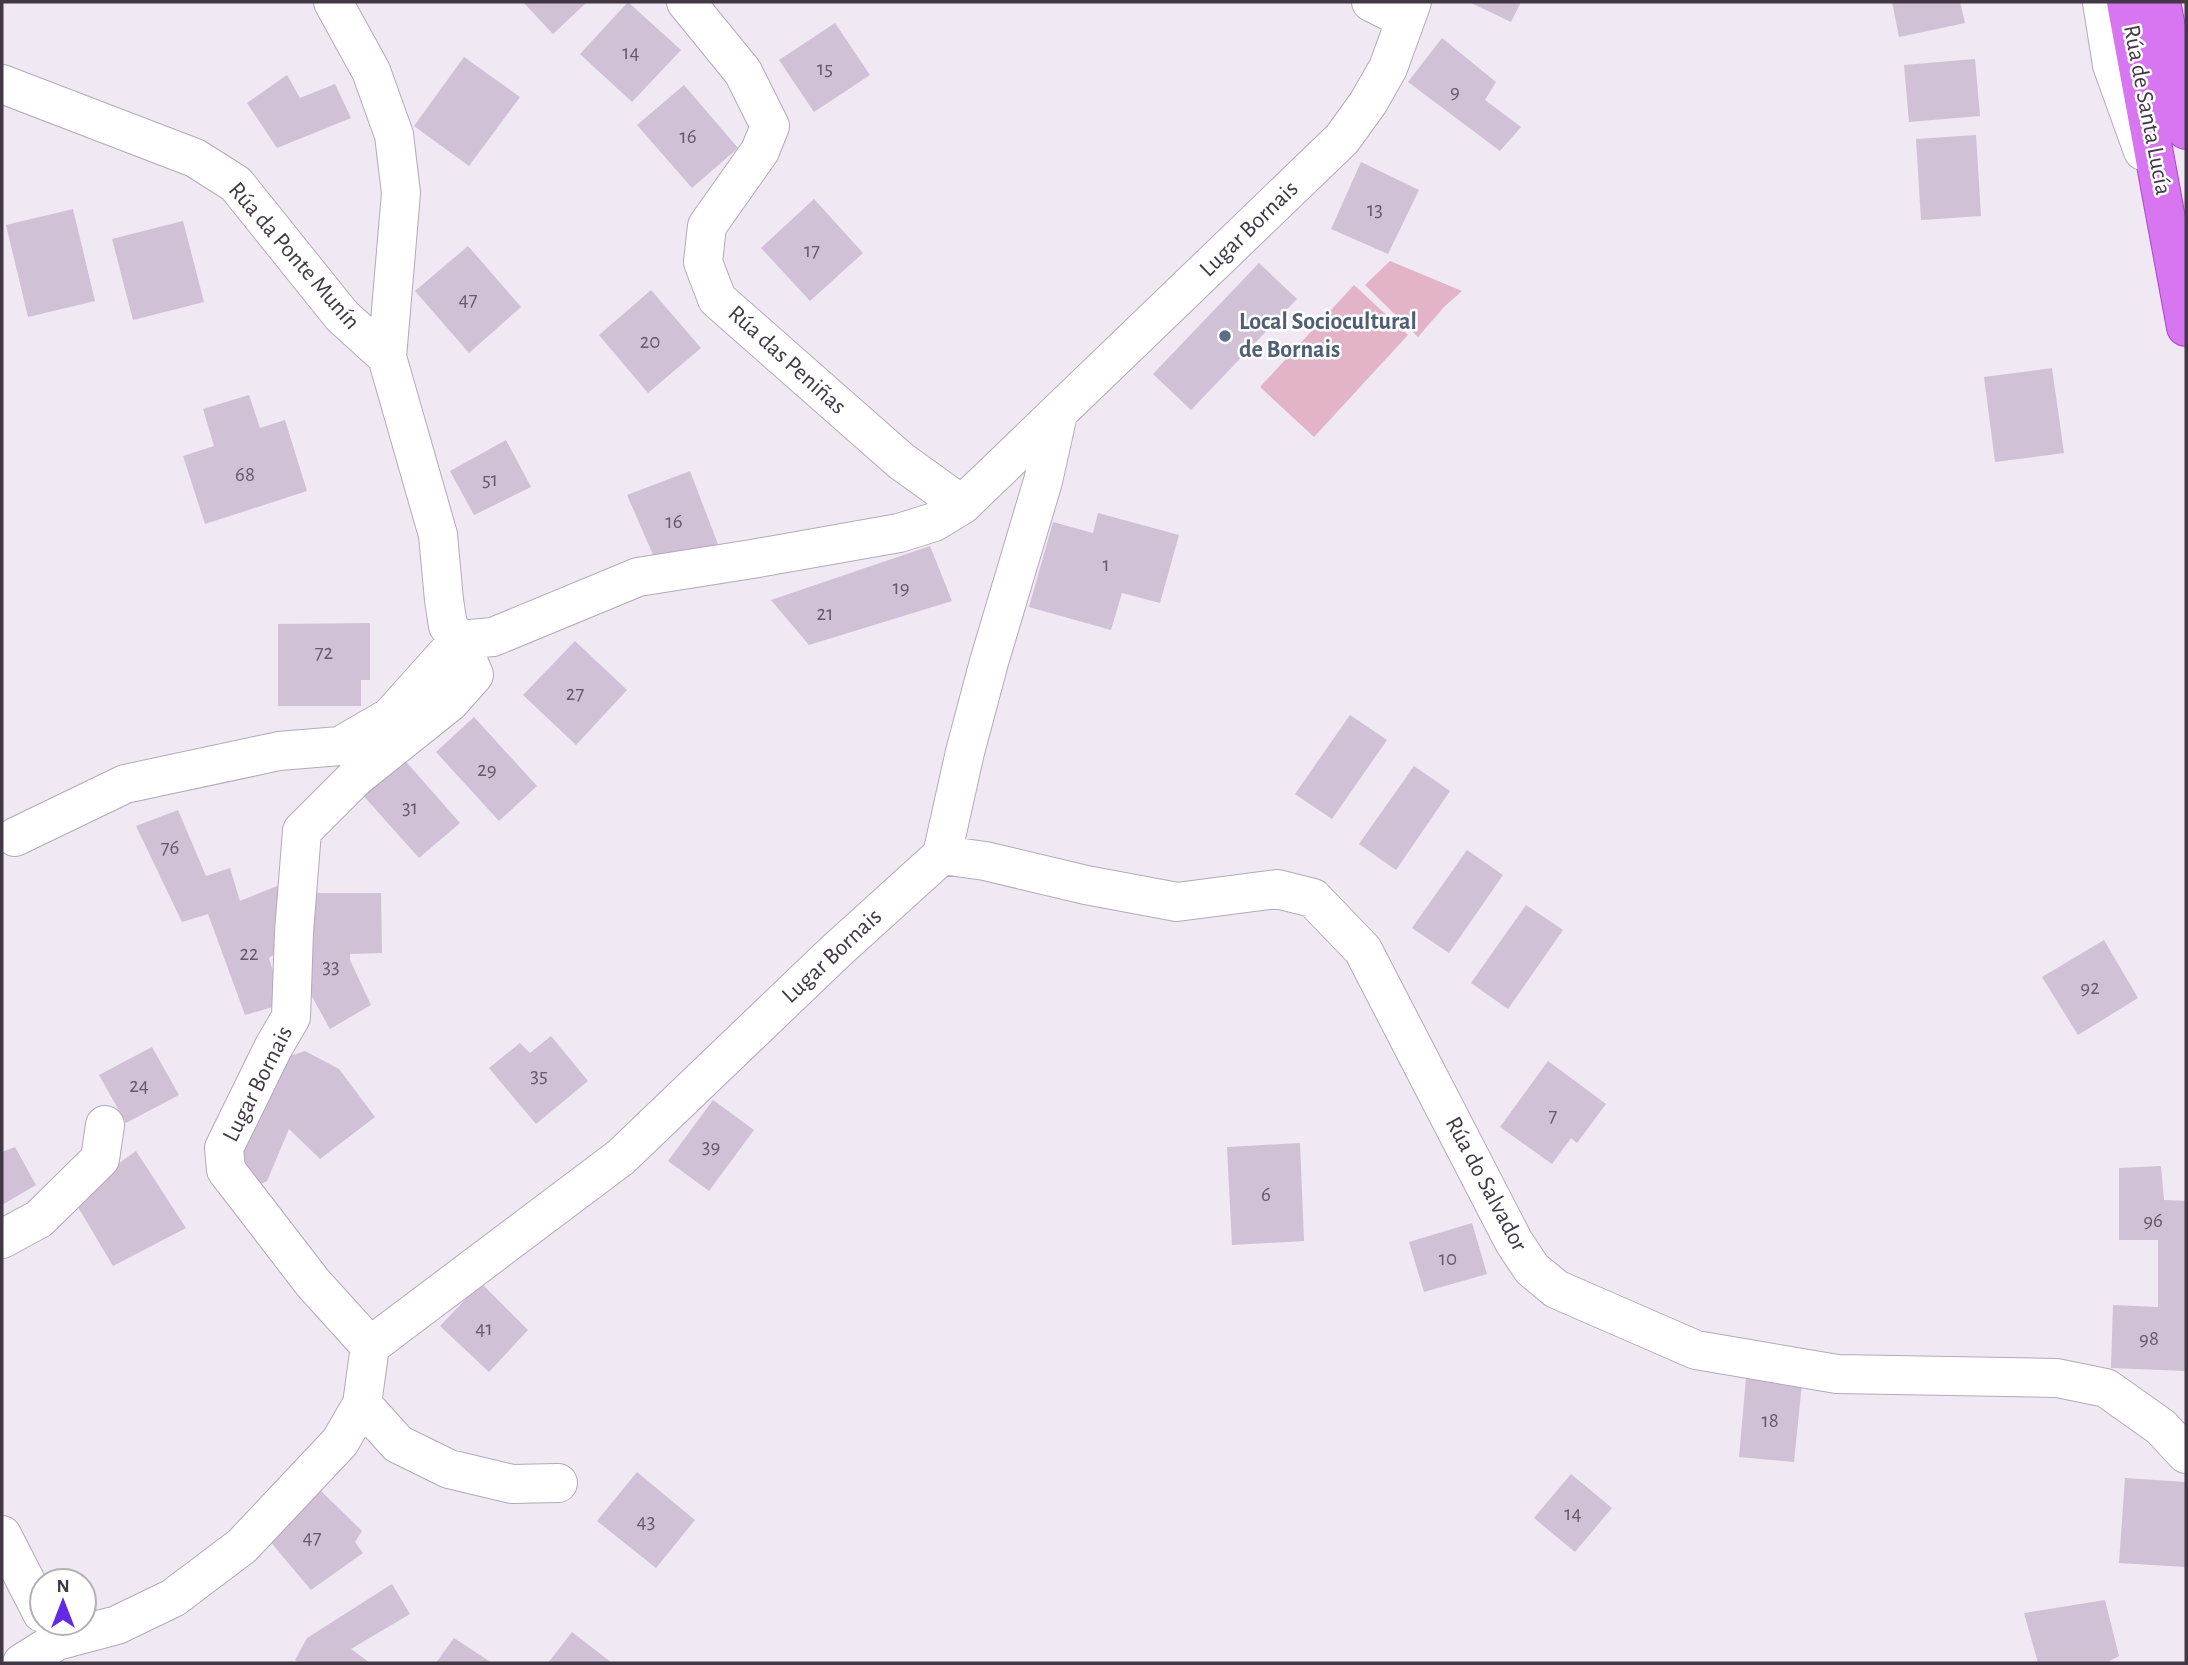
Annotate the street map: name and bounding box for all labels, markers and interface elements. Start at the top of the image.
street label: Rúa de Santa Lucía [2119,23,2175,197]
house number: 14 [622,42,640,63]
house number: 15 [817,58,833,79]
house number: 9 [1450,81,1460,102]
house number: 16 [679,126,697,147]
street label: Lugar Bornais [1195,177,1303,281]
street label: Rúa da Ponte Munín [224,178,364,334]
house number: 13 [1367,199,1383,220]
house number: 17 [804,240,820,261]
house number: 47 [459,289,478,310]
street label: Rúa das Peniñas [723,301,851,419]
place label: Local Sociocultural de Bornais [1239,310,1417,362]
marker: Local Sociocultural de Bornais [1217,328,1233,344]
house number: 20 [640,331,660,352]
house number: 68 [235,464,255,485]
house number: 51 [482,469,498,490]
house number: 16 [665,511,683,532]
house number: 1 [1102,554,1110,575]
house number: 19 [892,577,910,598]
house number: 21 [817,603,833,624]
house number: 72 [315,642,333,663]
house number: 27 [566,683,584,704]
house number: 29 [477,759,497,780]
house number: 31 [402,797,418,818]
house number: 76 [161,837,179,858]
street label: Lugar Bornais [778,904,886,1008]
house number: 22 [239,943,259,964]
house number: 33 [322,956,340,977]
house number: 92 [2080,977,2100,998]
street label: Lugar Bornais [219,1022,297,1146]
house number: 35 [530,1065,548,1086]
house number: 24 [129,1075,149,1096]
house number: 7 [1549,1105,1558,1126]
street label: Rúa do Salvador [1440,1113,1532,1255]
house number: 39 [702,1136,720,1157]
house number: 6 [1261,1184,1271,1205]
house number: 96 [2143,1210,2163,1231]
house number: 10 [1439,1248,1457,1269]
house number: 41 [475,1318,493,1339]
house number: 98 [2139,1328,2159,1349]
house number: 18 [1761,1410,1779,1431]
house number: 14 [1564,1503,1582,1524]
house number: 43 [637,1511,655,1532]
house number: 47 [303,1527,322,1548]
north arrow [28,1567,98,1637]
text: N [56,1577,70,1596]

